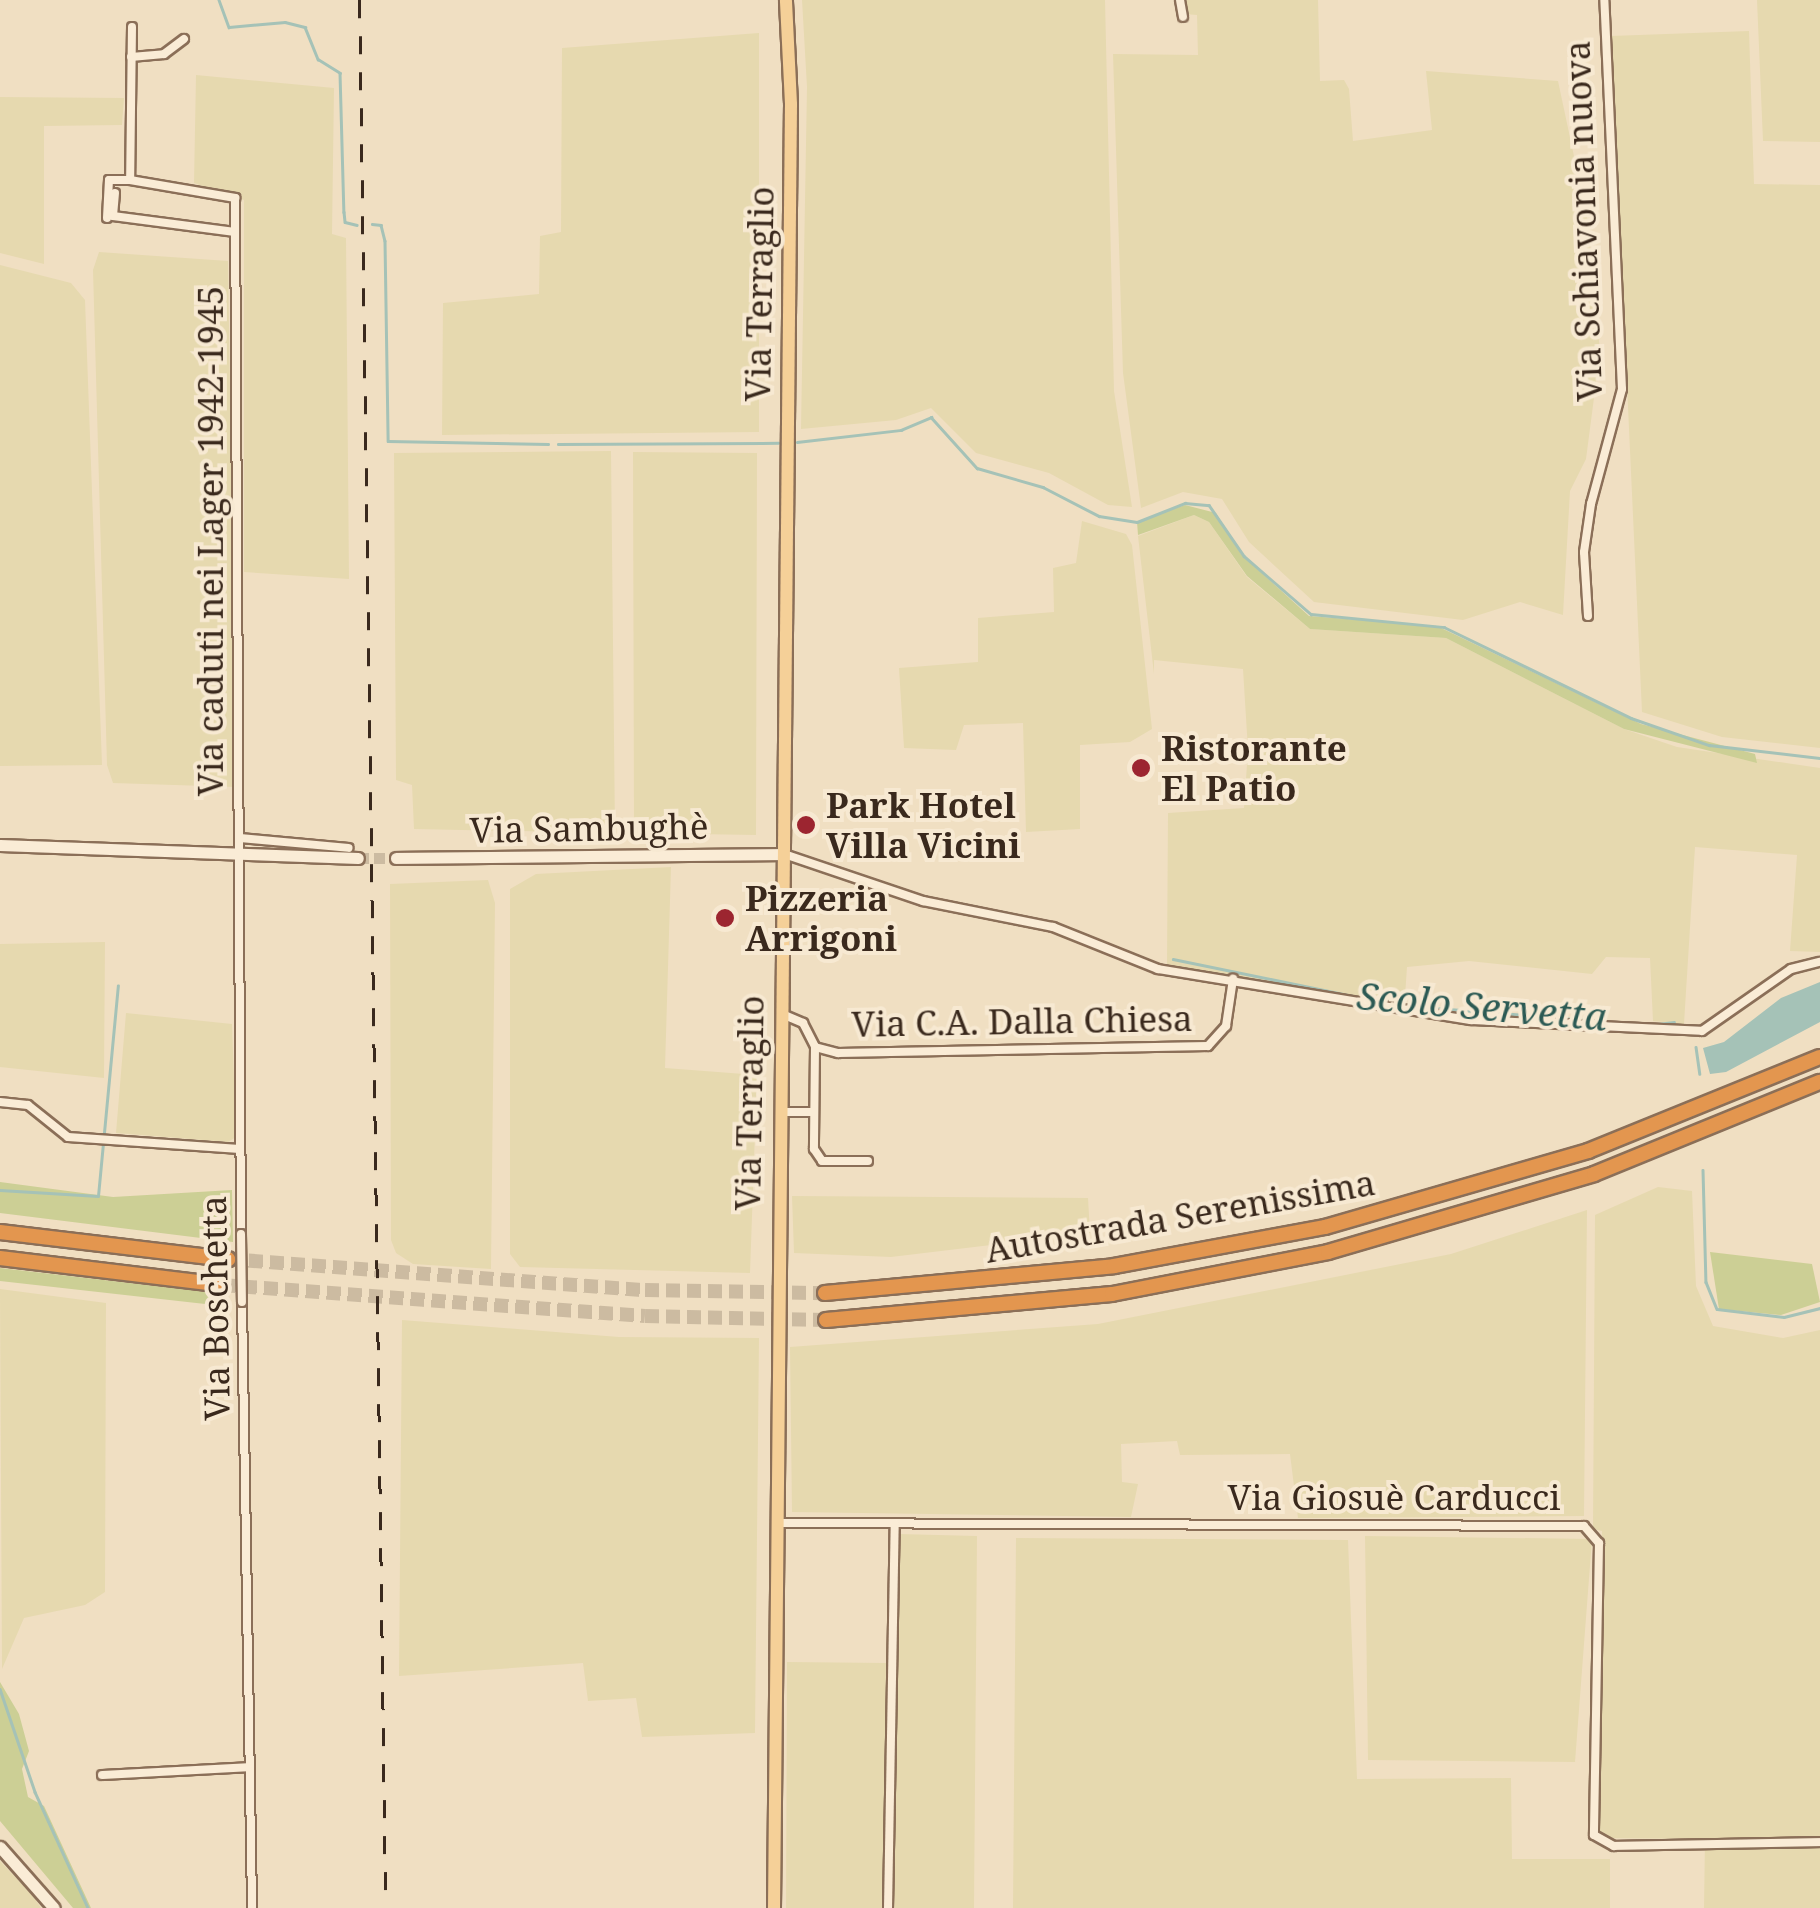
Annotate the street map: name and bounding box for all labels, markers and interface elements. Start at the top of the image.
street label: Via Schiavonia nuova [1556,40,1610,402]
street label: Via Terraglio [736,186,782,402]
street label: Via caduti nei Lager 1942-1945 [189,286,231,796]
place label: Ristorante El Patio [1161,727,1347,809]
marker: Ristorante El Patio [1130,757,1152,779]
place label: Park Hotel Villa Vicini [826,784,1021,866]
street label: Via Sambughè [469,805,709,851]
marker: Park Hotel Villa Vicini [795,814,817,836]
place label: Pizzeria Arrigoni [745,877,897,959]
marker: Pizzeria Arrigoni [714,907,736,929]
water label: Scolo Servetta [1355,972,1609,1040]
street label: Via Terraglio [726,995,772,1211]
street label: Via C.A. Dalla Chiesa [851,997,1193,1045]
street label: Autostrada Serenissima [982,1161,1378,1271]
street label: Via Boschetta [192,1195,238,1421]
street label: Via Giosuè Carducci [1228,1476,1560,1518]

